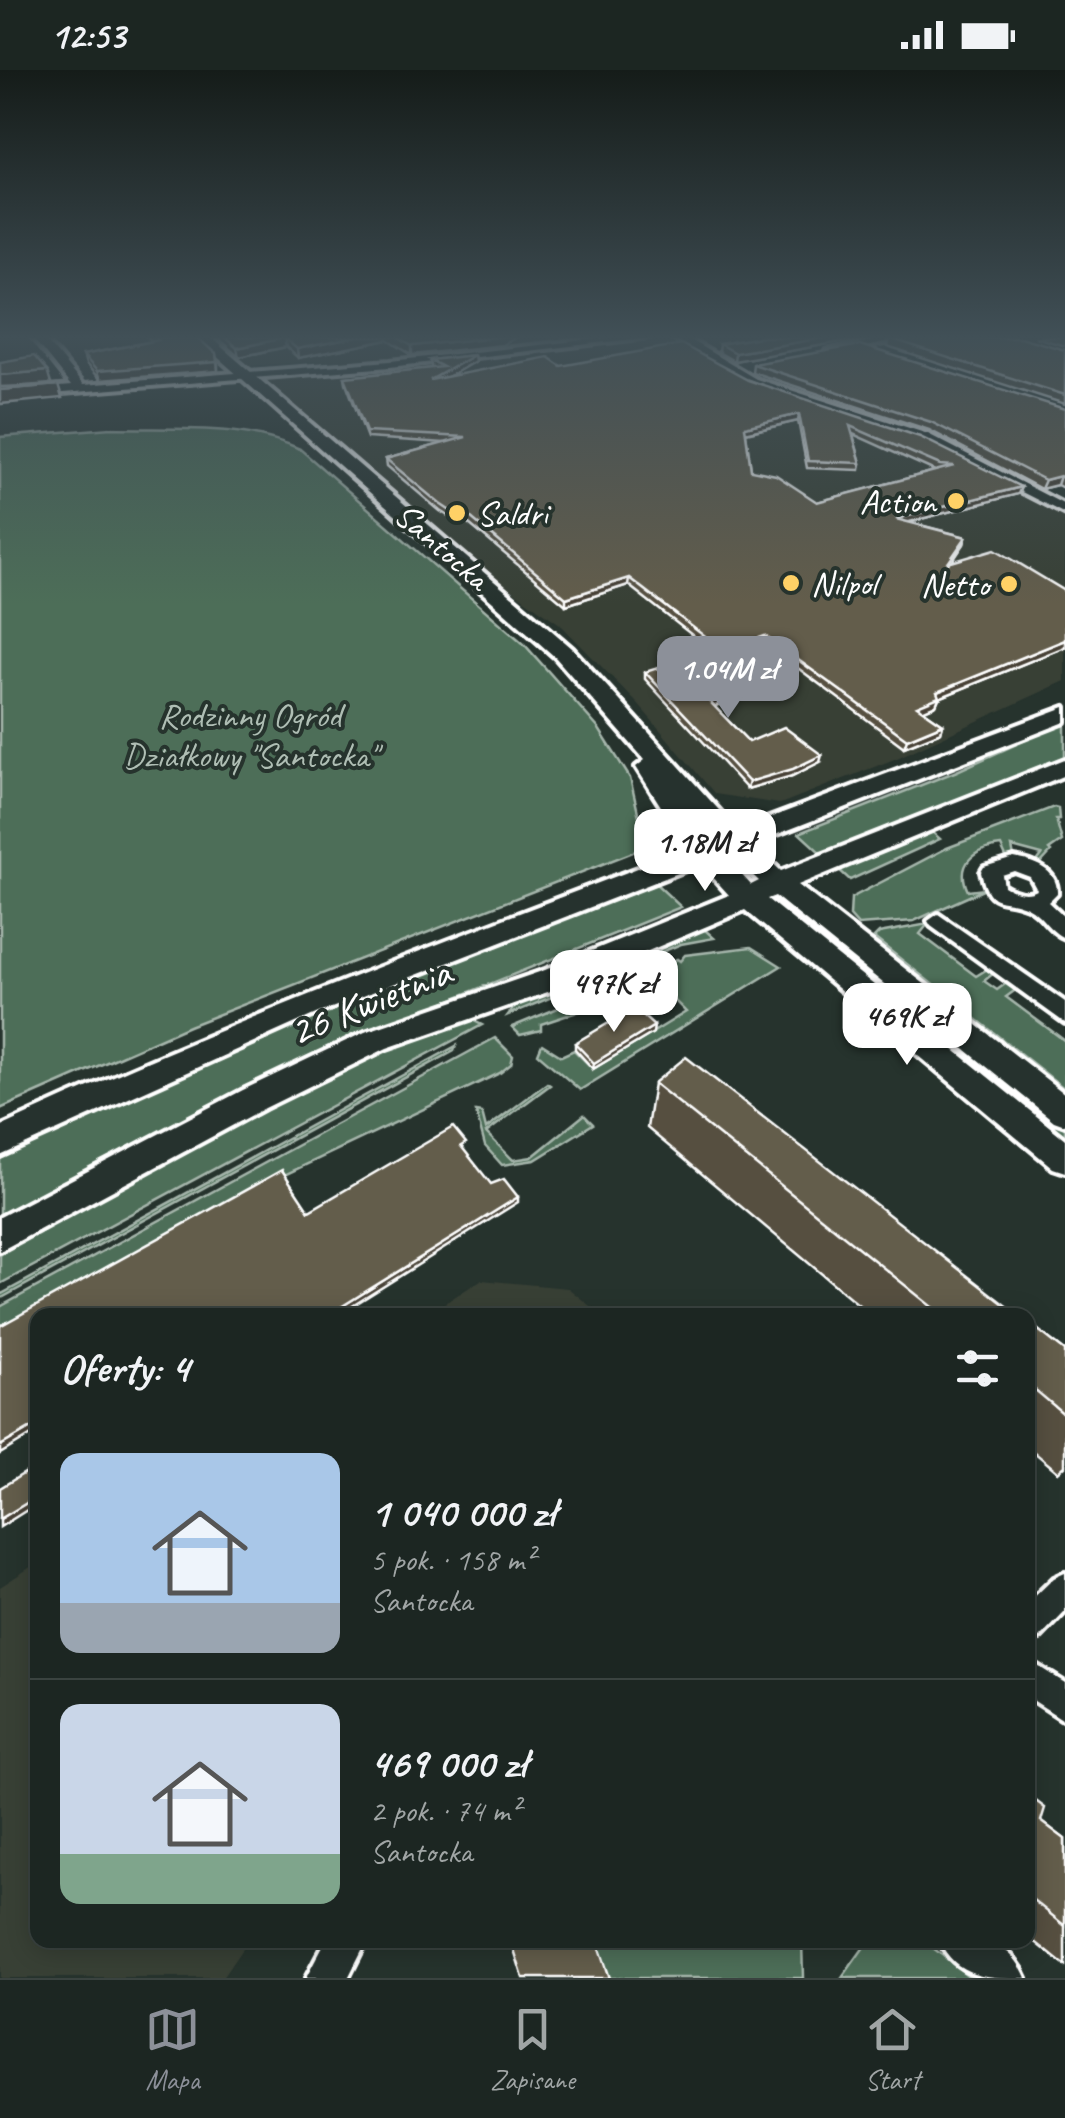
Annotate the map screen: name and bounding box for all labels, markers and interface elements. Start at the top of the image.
text: 12:53 [50,12,125,59]
place label: Action [860,479,938,524]
marker: Action [945,490,967,512]
place label: Saldri [477,491,552,536]
street label: Santocka [385,492,501,601]
marker: Saldri [446,502,468,524]
place label: Nilpol [811,561,883,606]
place label: Netto [921,562,993,607]
marker: Nilpol [780,572,802,594]
marker: Netto [998,573,1020,595]
pin: 1.04M zł [625,636,831,721]
text: 1.04M zł [679,648,777,689]
park label: Rodzinny Ogród Działkowy "Santocka" [123,693,383,778]
pin: 1.18M zł [602,809,808,894]
text: 1.18M zł [656,821,754,862]
street label: 26 Kwietnia [281,945,461,1058]
pin: 497K zł [522,950,706,1035]
text: 497K zł [572,962,656,1003]
pin: 469K zł [815,983,999,1068]
text: 469K zł [865,995,949,1036]
icon: filters [950,1341,1005,1396]
text: Oferty: 4 [60,1342,189,1395]
text: 1 040 000 zł [370,1486,555,1539]
icon: home [140,1493,260,1613]
text: 5 pok. · 158 m² [370,1539,534,1580]
text: Santocka [370,1580,472,1621]
text: 469 000 zł [370,1737,527,1790]
icon: home [140,1744,260,1864]
text: 2 pok. · 74 m² [370,1790,520,1831]
text: Santocka [370,1831,472,1872]
tab: Mapa [145,2002,200,2097]
tab: Zapisane [490,2002,575,2097]
tab: Start [865,2002,920,2097]

